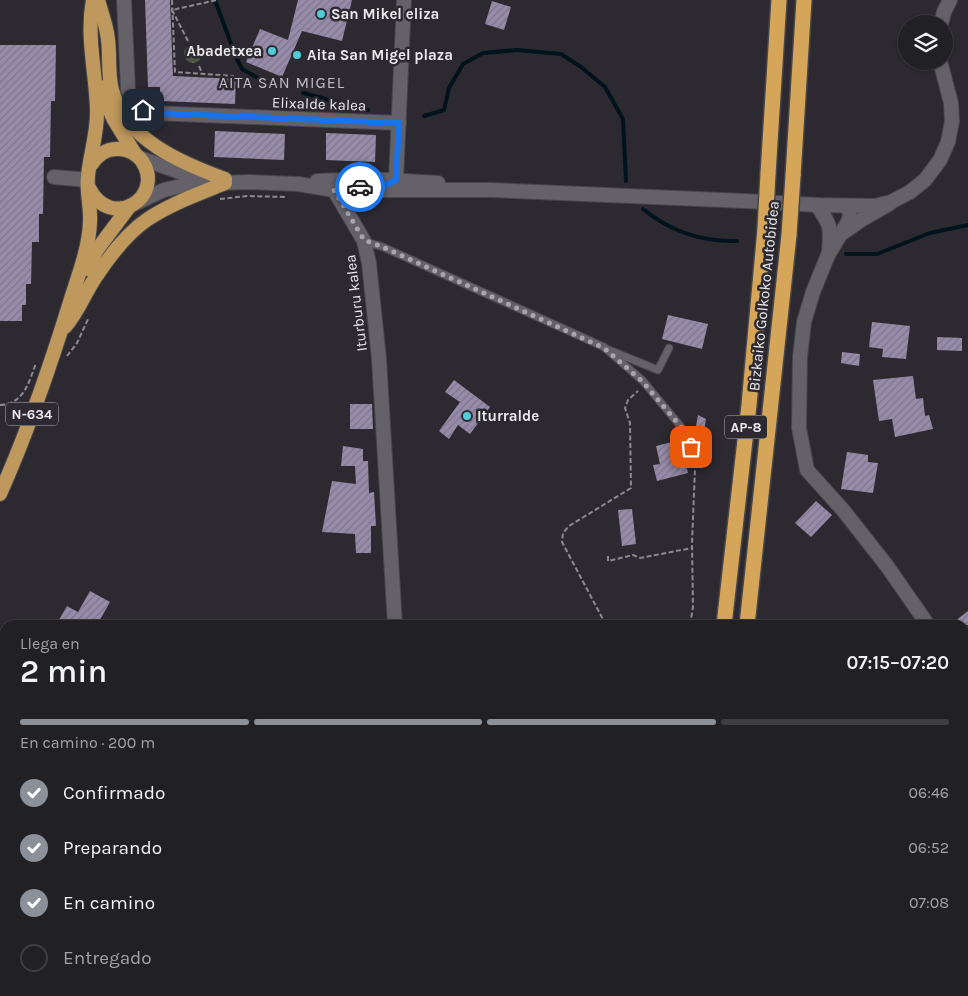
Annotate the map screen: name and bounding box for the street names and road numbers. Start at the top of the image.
street label: Elixalde kalea [272,93,366,115]
street label: Bizkaiko Golkoko Autobidea [745,200,783,392]
street label: Iturburu kalea [341,254,371,352]
road number: N-634 [6,402,58,426]
road number: AP-8 [725,416,767,438]

